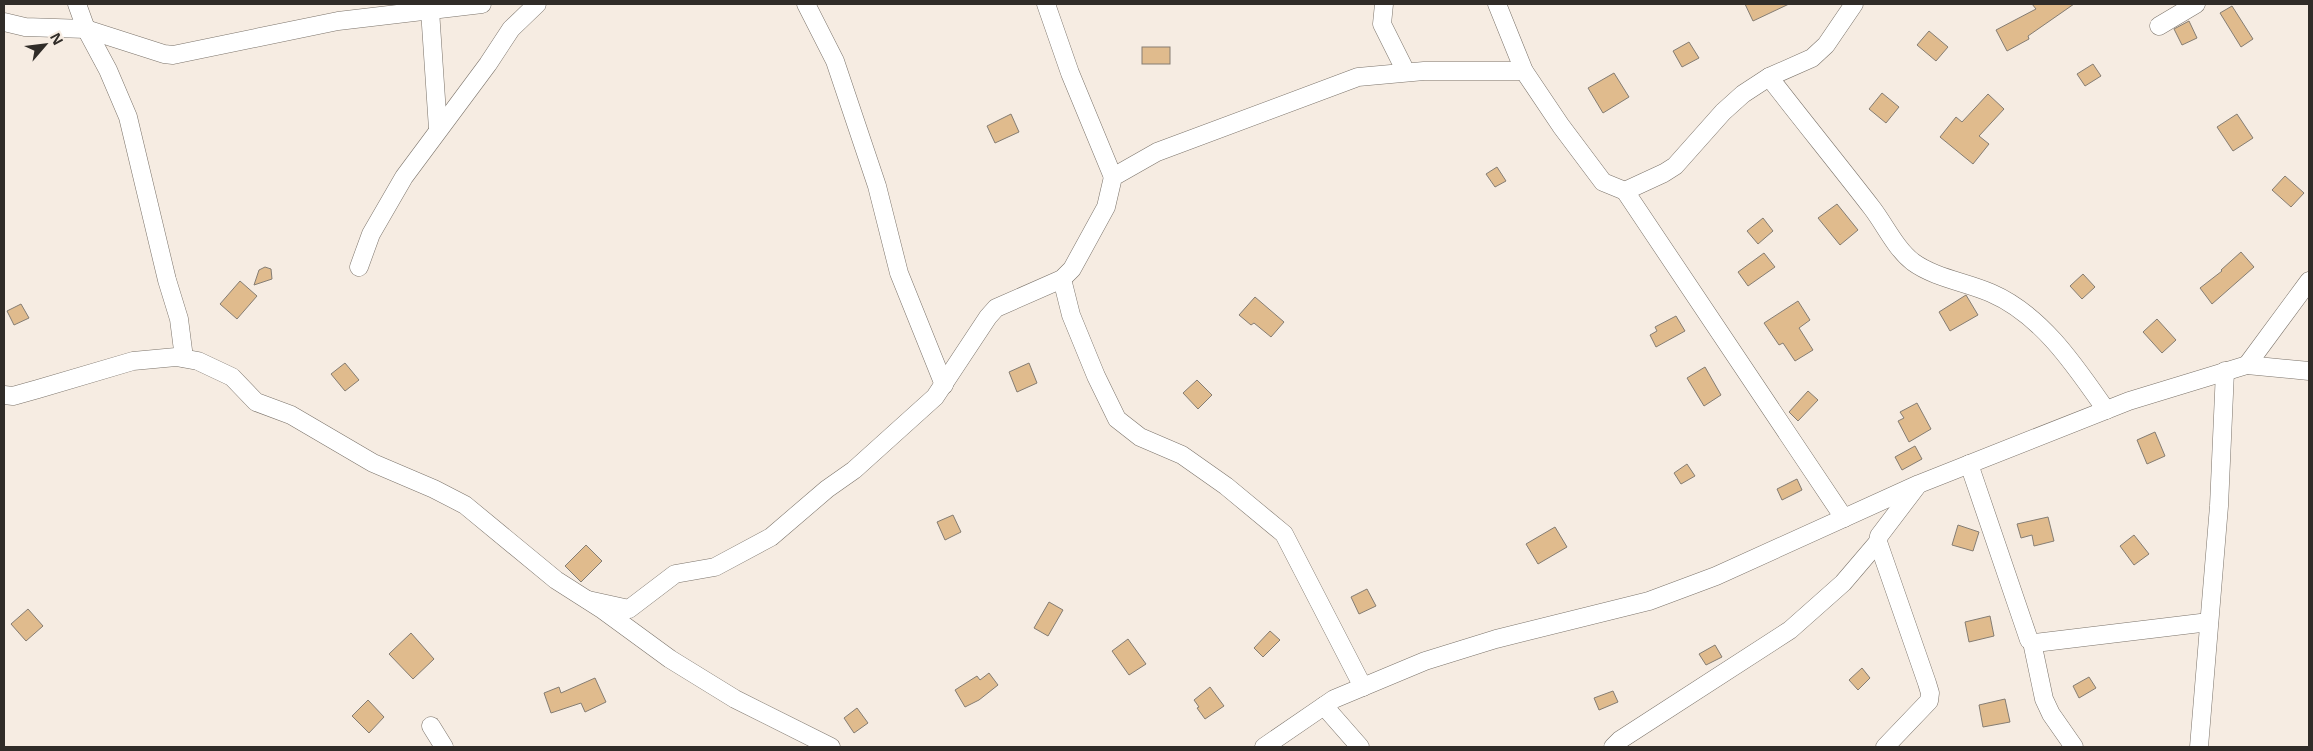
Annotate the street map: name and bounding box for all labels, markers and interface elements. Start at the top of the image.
north arrow [20,20,70,70]
text: N [46,29,68,48]

